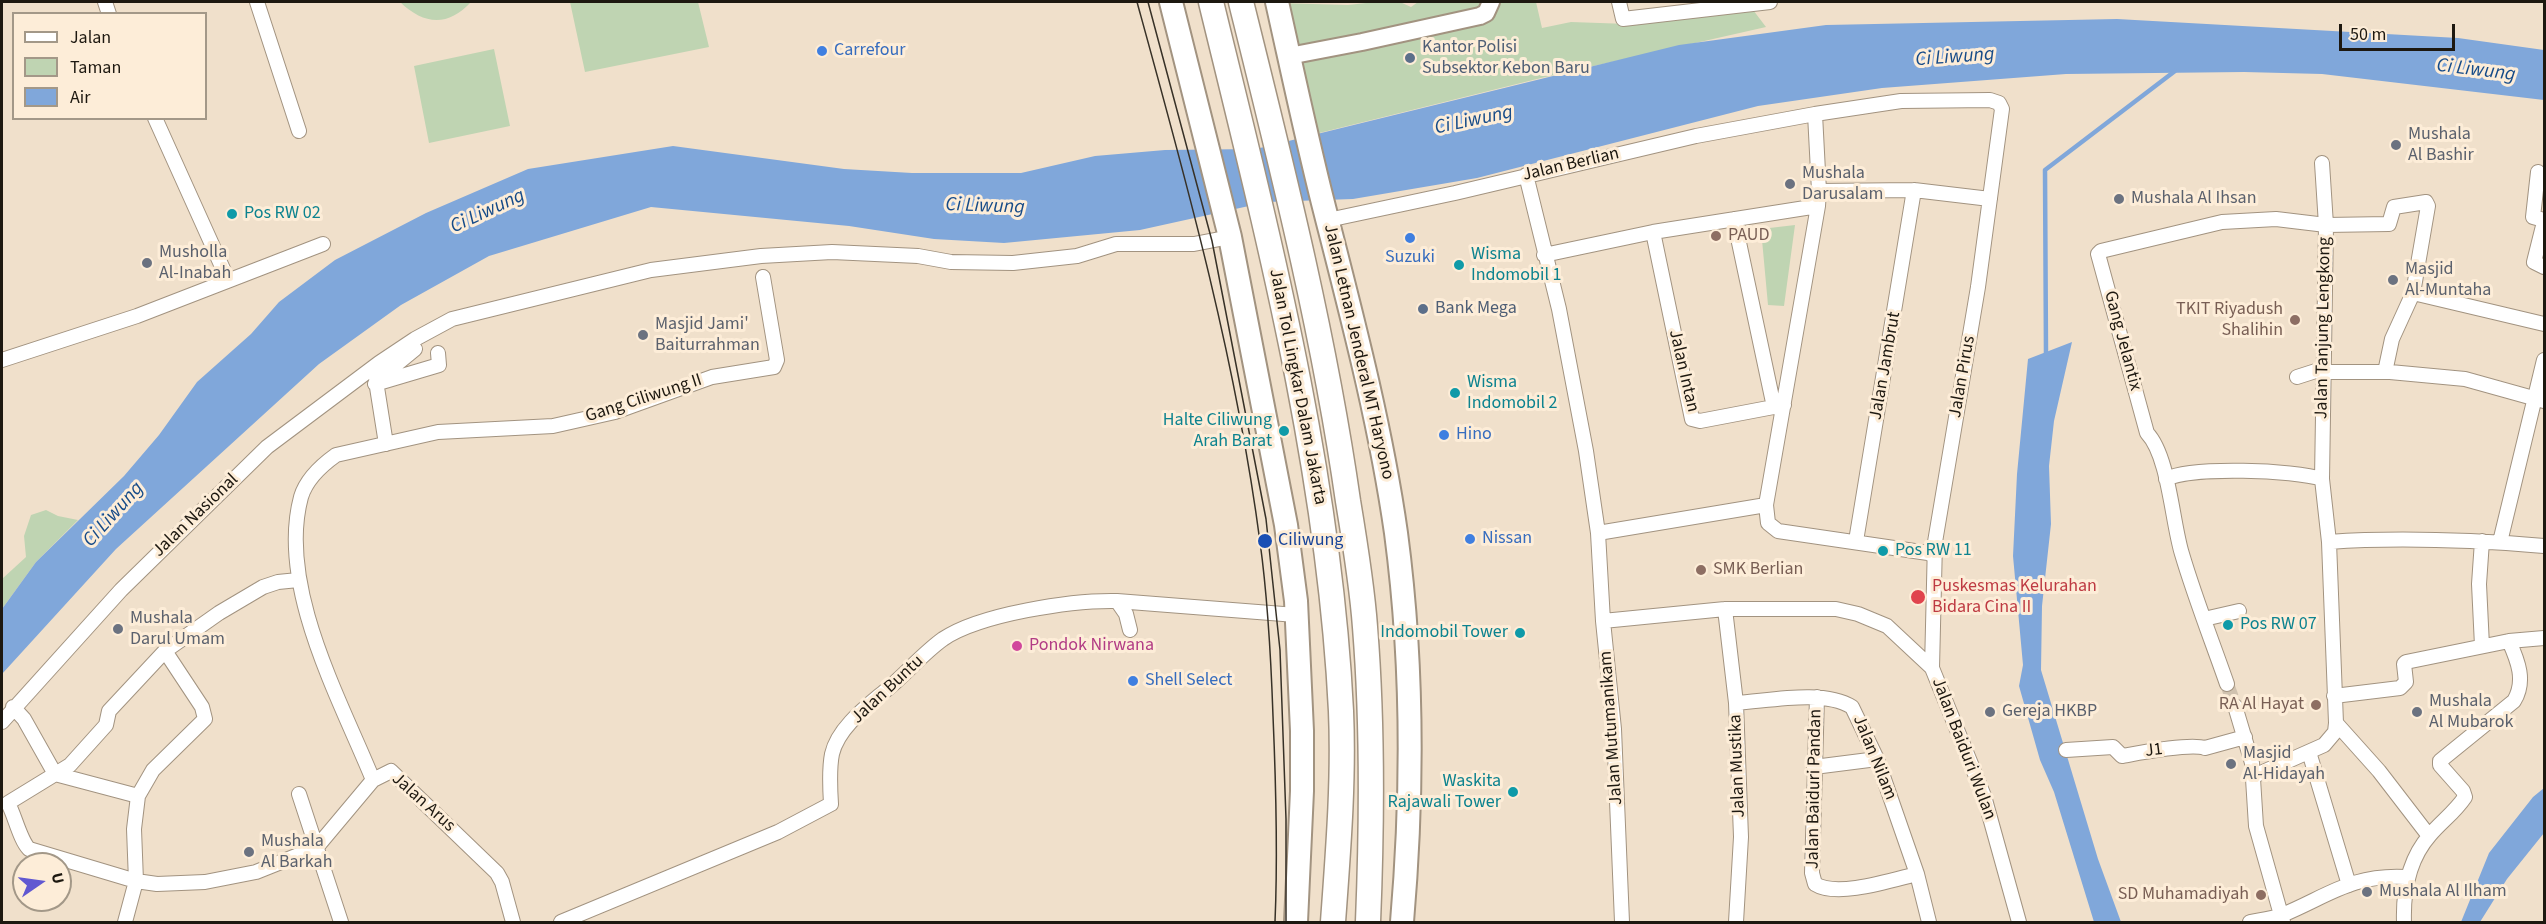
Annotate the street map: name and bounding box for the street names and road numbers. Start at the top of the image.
street label: Jalan Berlian [1521,143,1621,187]
street label: Jalan Letnan Jenderal MT Haryono [1318,222,1398,482]
street label: Jalan Tanjung Lengkong [2312,237,2336,419]
street label: Jalan Tol Lingkar Dalam Jakarta [1264,267,1330,507]
street label: Gang Jelantix [2098,289,2146,393]
street label: Jalan Jambrut [1866,310,1906,422]
street label: Jalan Intan [1663,328,1703,414]
street label: Jalan Pirus [1945,334,1981,420]
street label: Gang Ciliwung II [583,370,705,428]
street label: Jalan Nasional [149,470,243,562]
street label: Jalan Mutumanikam [1596,650,1628,806]
street label: Jalan Buntu [847,651,929,729]
street label: Jalan Baiduri Wulan [1926,675,2000,823]
street label: Jalan Baiduri Pandan [1803,709,1827,869]
street label: Jalan Nilam [1847,712,1901,804]
street label: Jalan Mustika [1725,714,1751,818]
street label: J1 [2144,739,2164,763]
street label: Jalan Arus [387,769,459,837]

